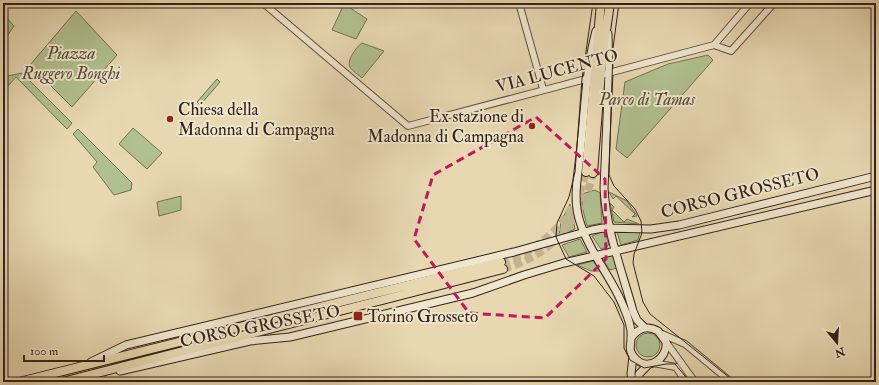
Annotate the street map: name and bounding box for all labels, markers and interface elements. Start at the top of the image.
park label: Piazza Ruggero Bonghi [21,43,121,84]
street label: VIA LUCENTO [493,45,621,97]
park label: Parco di Tamas [598,89,695,110]
place label: Chiesa della Madonna di Campagna [178,99,336,141]
place label: Ex stazione di Madonna di Campagna [367,106,525,148]
marker: Chiesa della Madonna di Campagna [165,114,175,124]
marker: Ex stazione di Madonna di Campagna [527,121,537,131]
street label: CORSO GROSSETO [659,163,821,223]
street label: CORSO GROSSETO [178,300,342,352]
place label: Torino Grosseto [367,306,478,327]
marker: Torino Grosseto [352,310,364,322]
north arrow [817,323,857,363]
scale bar [24,337,104,363]
text: 100 m [30,344,59,359]
text: N [832,344,848,360]

